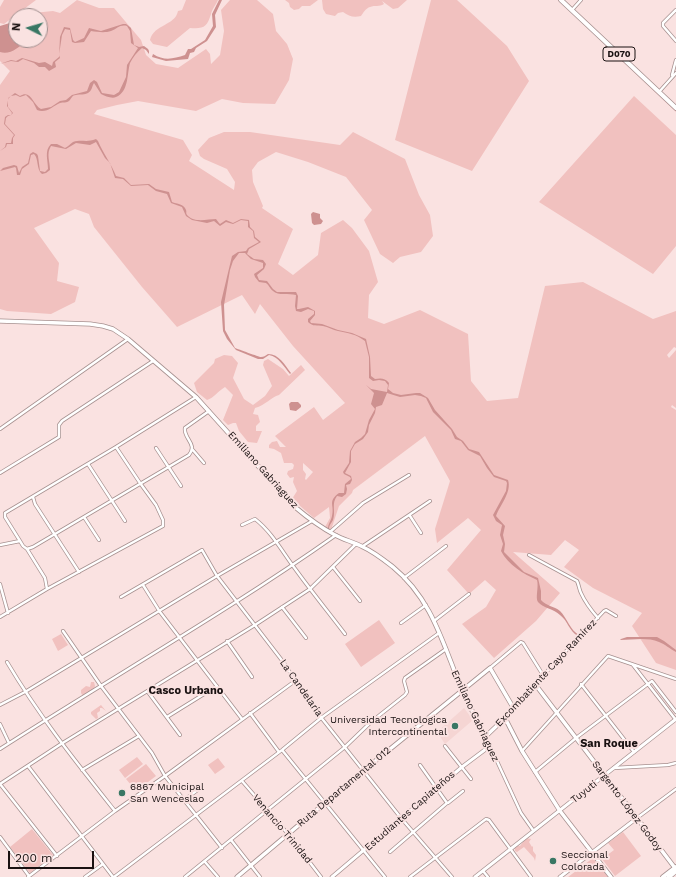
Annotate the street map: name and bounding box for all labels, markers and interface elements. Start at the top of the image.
north arrow [8,8,48,48]
text: N [10,22,23,32]
road number: D070 [603,47,635,61]
street label: Emiliano Gabriaguez [225,429,301,511]
street label: Excombatiente Cayo Ramírez [493,617,599,729]
street label: La Candelaria [277,657,325,719]
street label: Emiliano Gabriaguez [448,668,502,764]
district label: Casco Urbano [149,684,223,698]
place label: Universidad Tecnologica Intercontinental [330,714,447,738]
marker: Universidad Tecnologica Intercontinental [450,721,460,731]
district label: San Roque [580,737,638,751]
street label: Ruta Departamental 012 [295,744,393,830]
street label: Sargento López Godoy [589,759,665,853]
street label: Estudiantes Capiateños [362,769,458,853]
street label: Tuyuti [569,778,599,806]
place label: 6867 Municipal San Wenceslao [130,781,204,804]
marker: 6867 Municipal San Wenceslao [117,788,127,798]
street label: Venancio Trinidad [250,792,314,866]
scale bar [10,843,96,869]
place label: Seccional Colorada [561,849,608,872]
text: 200 m [15,851,52,865]
marker: Seccional Colorada [548,856,558,866]

